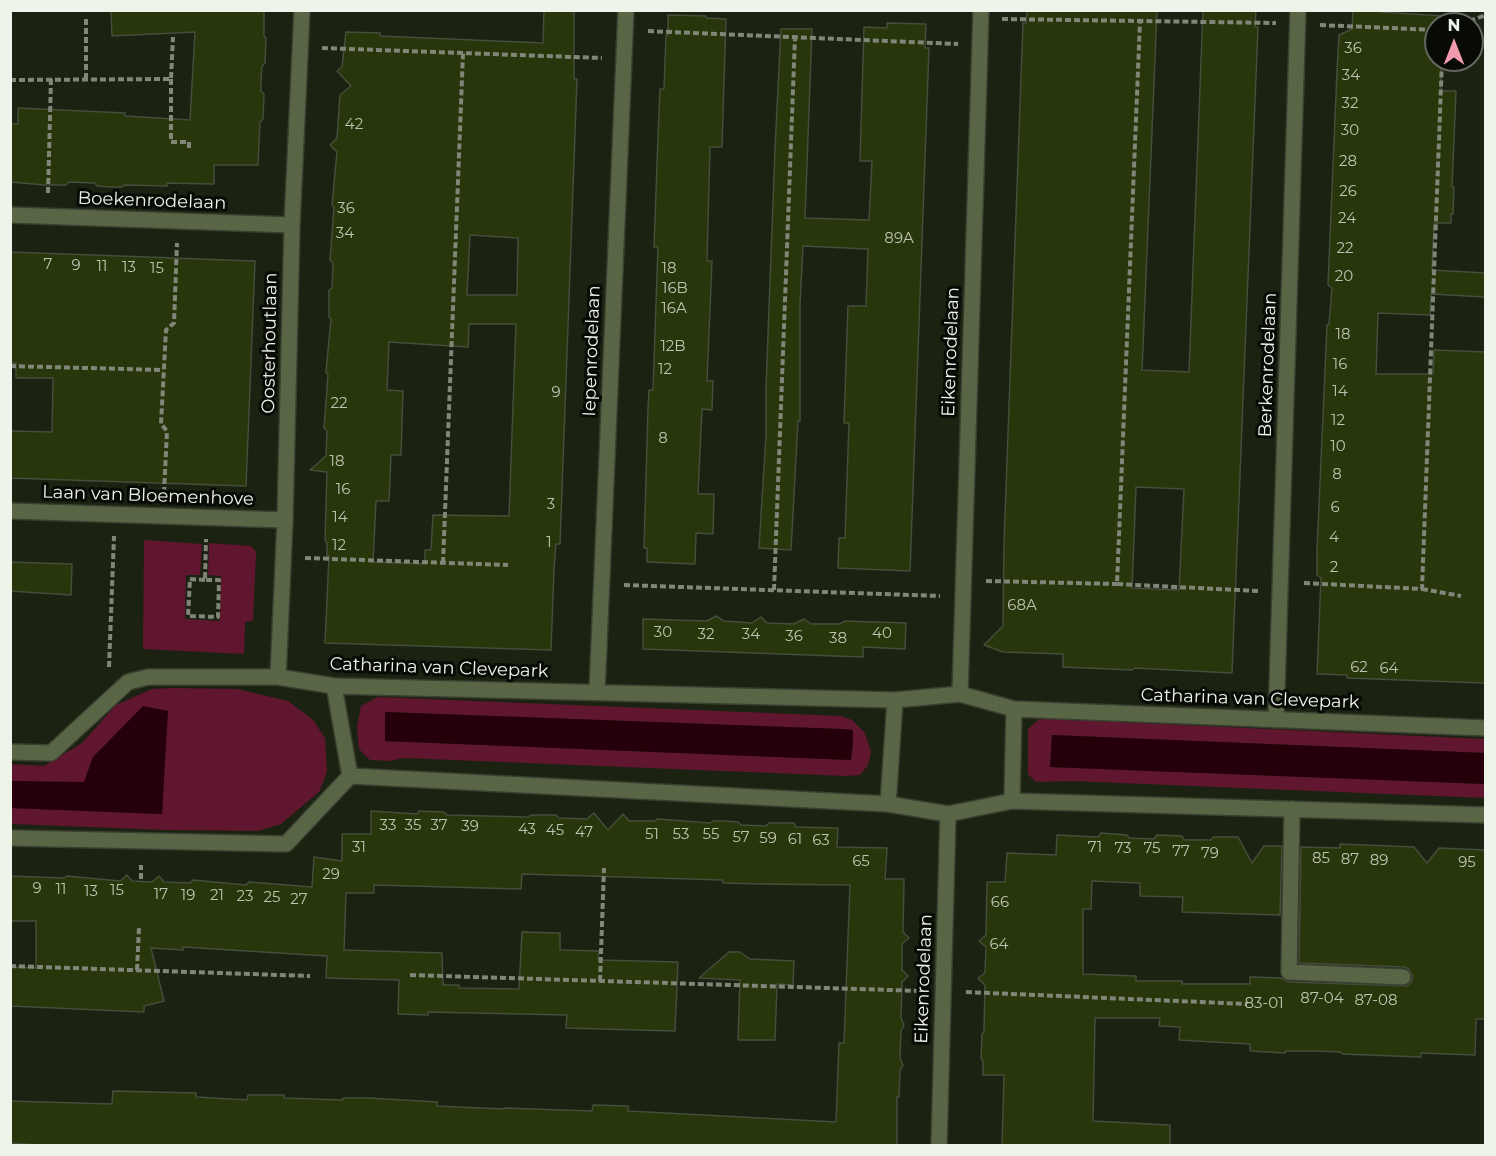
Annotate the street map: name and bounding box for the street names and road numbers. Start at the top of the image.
street label: Boekenrodelaan [77,188,227,214]
street label: Oosterhoutlaan [258,272,282,414]
street label: Iepenrodelaan [579,285,605,417]
street label: Eikenrodelaan [938,287,964,417]
street label: Berkenrodelaan [1255,292,1281,438]
street label: Laan van Bloemenhove [42,482,254,510]
street label: Catharina van Clevepark [329,653,549,683]
street label: Catharina van Clevepark [1140,684,1360,714]
street label: Eikenrodelaan [911,914,937,1044]

